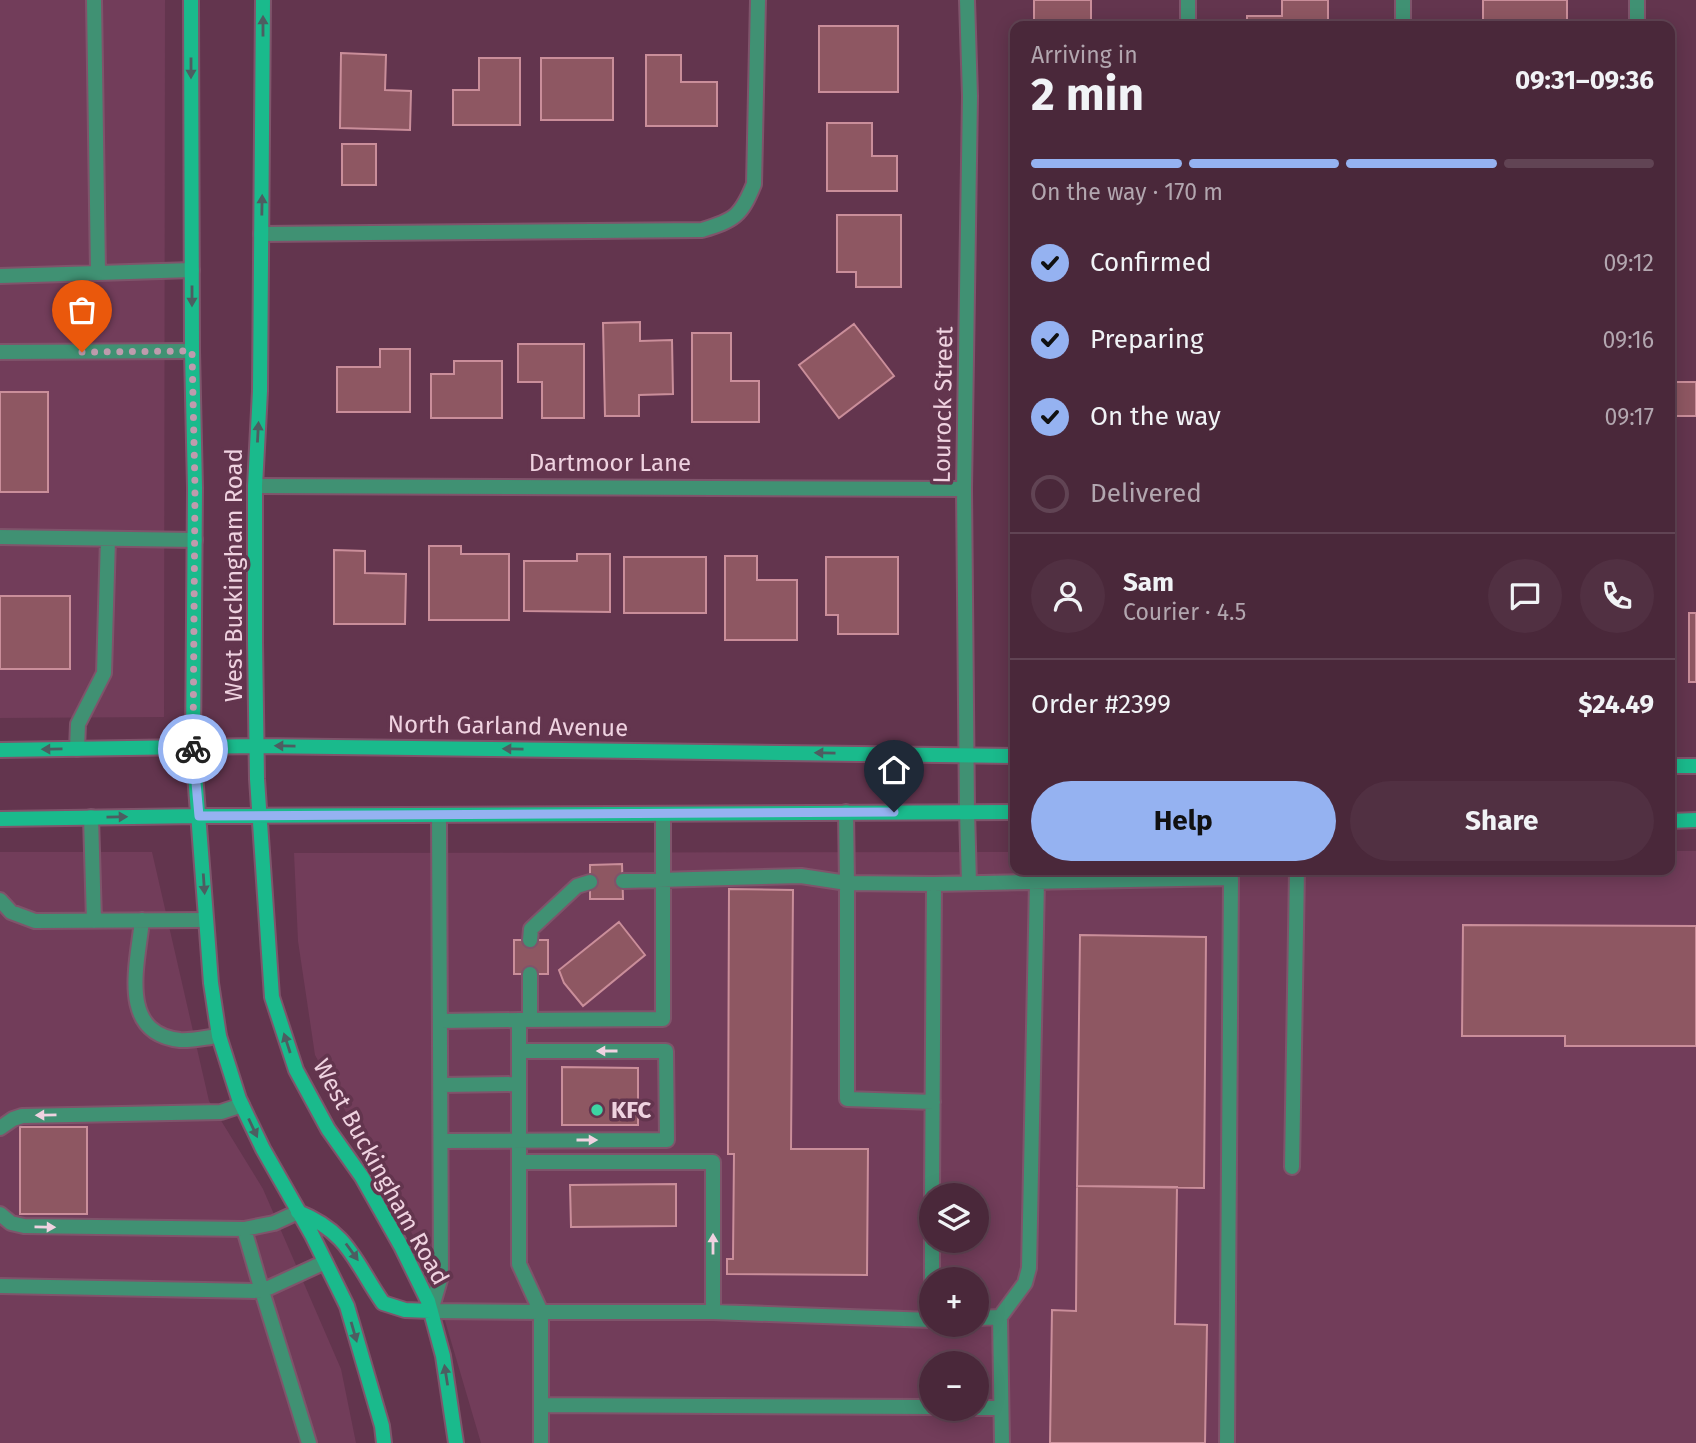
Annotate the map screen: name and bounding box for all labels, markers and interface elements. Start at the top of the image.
one-way arrow [257,15,269,37]
text: Arriving in [1031,41,1138,69]
one-way arrow [185,57,197,79]
text: 09:31–09:36 [1515,65,1654,96]
text: 2 min [1031,67,1144,122]
text: On the way · 170 m [1031,178,1223,206]
one-way arrow [256,194,267,216]
icon: check [1031,244,1069,282]
text: Confirmed [1090,247,1211,278]
text: 09:12 [1603,249,1654,277]
pin [52,280,112,352]
one-way arrow [186,285,198,307]
icon: bag [63,291,101,329]
icon: check [1031,321,1069,359]
text: Preparing [1090,324,1203,355]
street label: Lourock Street [928,326,958,484]
text: 09:16 [1603,326,1654,354]
icon: check [1031,398,1069,436]
text: On the way [1090,401,1221,432]
text: 09:17 [1605,403,1654,431]
one-way arrow [252,421,263,443]
street label: West Buckingham Road [220,448,248,702]
street label: Dartmoor Lane [529,449,691,477]
text: Delivered [1090,478,1202,509]
button: person [1031,559,1105,633]
button: chat [1488,559,1562,633]
button: phone [1580,559,1654,633]
text: Sam [1123,567,1174,598]
text: Courier · 4.5 [1123,598,1246,626]
text: Order #2399 [1031,689,1171,720]
text: $24.49 [1578,689,1654,720]
street label: North Garland Avenue [387,710,629,742]
courier [158,714,228,784]
icon: bike [174,730,212,768]
one-way arrow [274,740,296,752]
pin [864,740,924,812]
one-way arrow [40,743,62,755]
one-way arrow [502,743,524,755]
one-way arrow [814,747,836,759]
icon: home [875,751,913,789]
button: Help [1031,781,1336,861]
button: Share [1350,781,1654,861]
one-way arrow [106,811,128,823]
one-way arrow [199,873,210,895]
one-way arrow [281,1032,292,1053]
one-way arrow [596,1045,618,1057]
street label: West Buckingham Road [307,1054,455,1290]
place label: KFC [611,1096,651,1124]
marker: KFC [589,1102,605,1118]
one-way arrow [35,1110,57,1121]
one-way arrow [248,1118,259,1138]
one-way arrow [577,1134,599,1146]
map controls [919,1183,989,1421]
button: layers [919,1183,989,1253]
one-way arrow [34,1221,56,1233]
one-way arrow [707,1233,719,1255]
one-way arrow [345,1243,359,1261]
button: + [919,1267,989,1337]
one-way arrow [350,1321,360,1342]
button: − [919,1351,989,1421]
one-way arrow [440,1364,451,1386]

